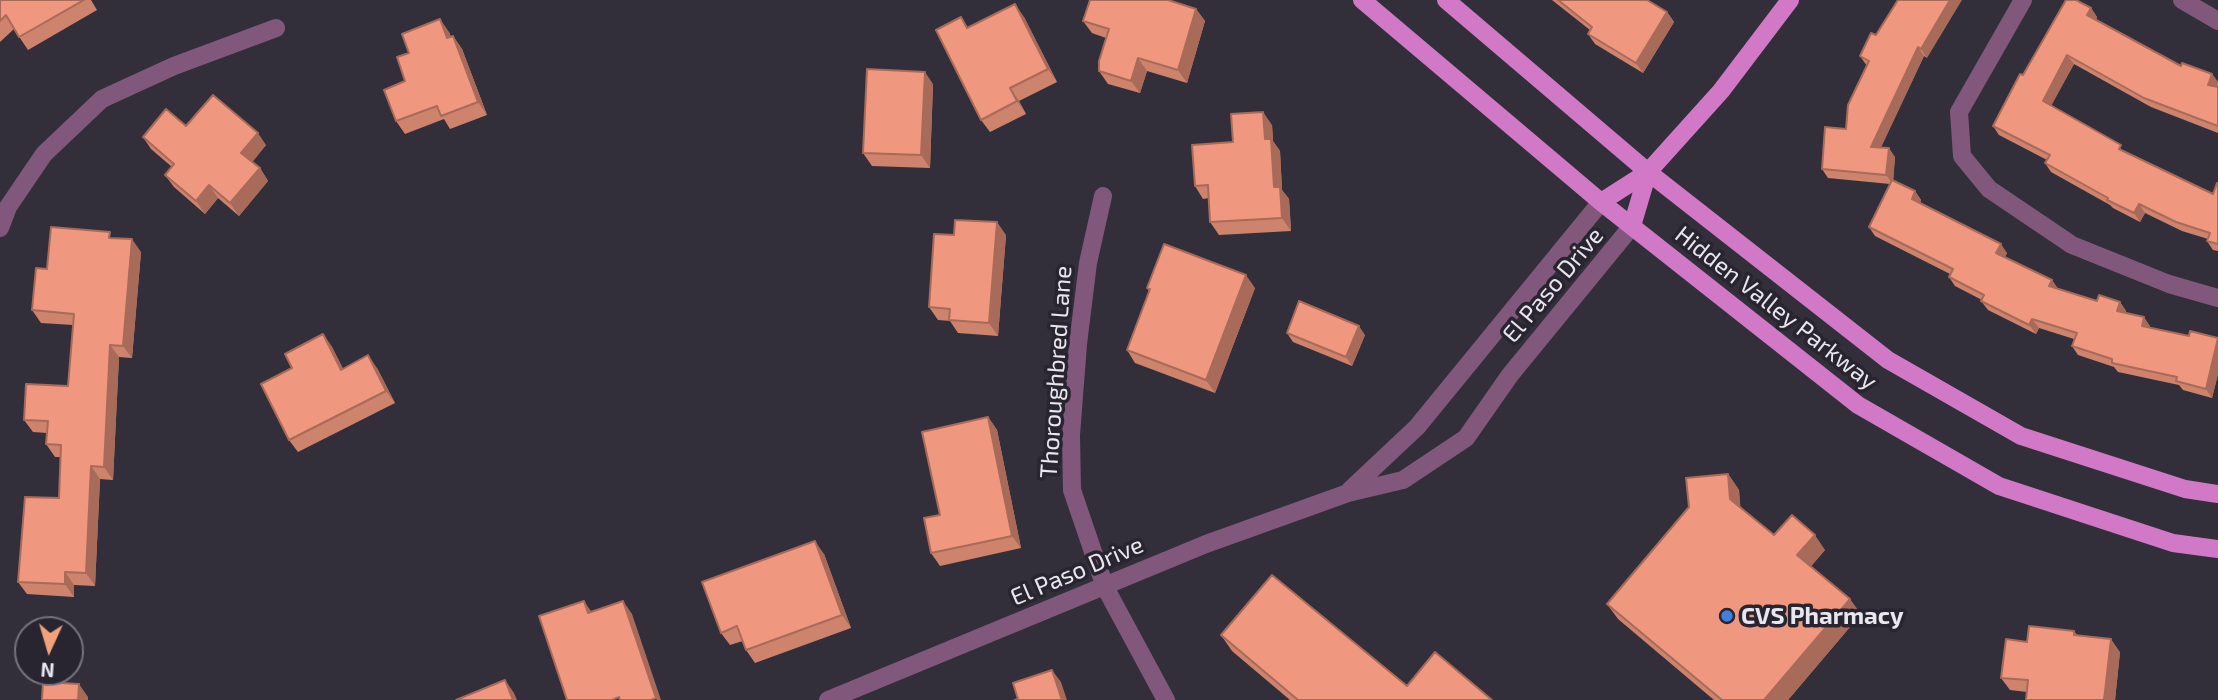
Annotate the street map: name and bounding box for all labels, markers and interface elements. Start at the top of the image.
street label: Hidden Valley Parkway [1669,220,1883,396]
street label: El Paso Drive [1497,222,1609,348]
street label: Thoroughbred Lane [1034,265,1078,479]
street label: El Paso Drive [1006,530,1148,612]
place label: CVS Pharmacy [1741,602,1904,630]
marker: CVS Pharmacy [1719,608,1735,624]
north arrow [14,616,84,686]
text: N [40,659,55,682]

